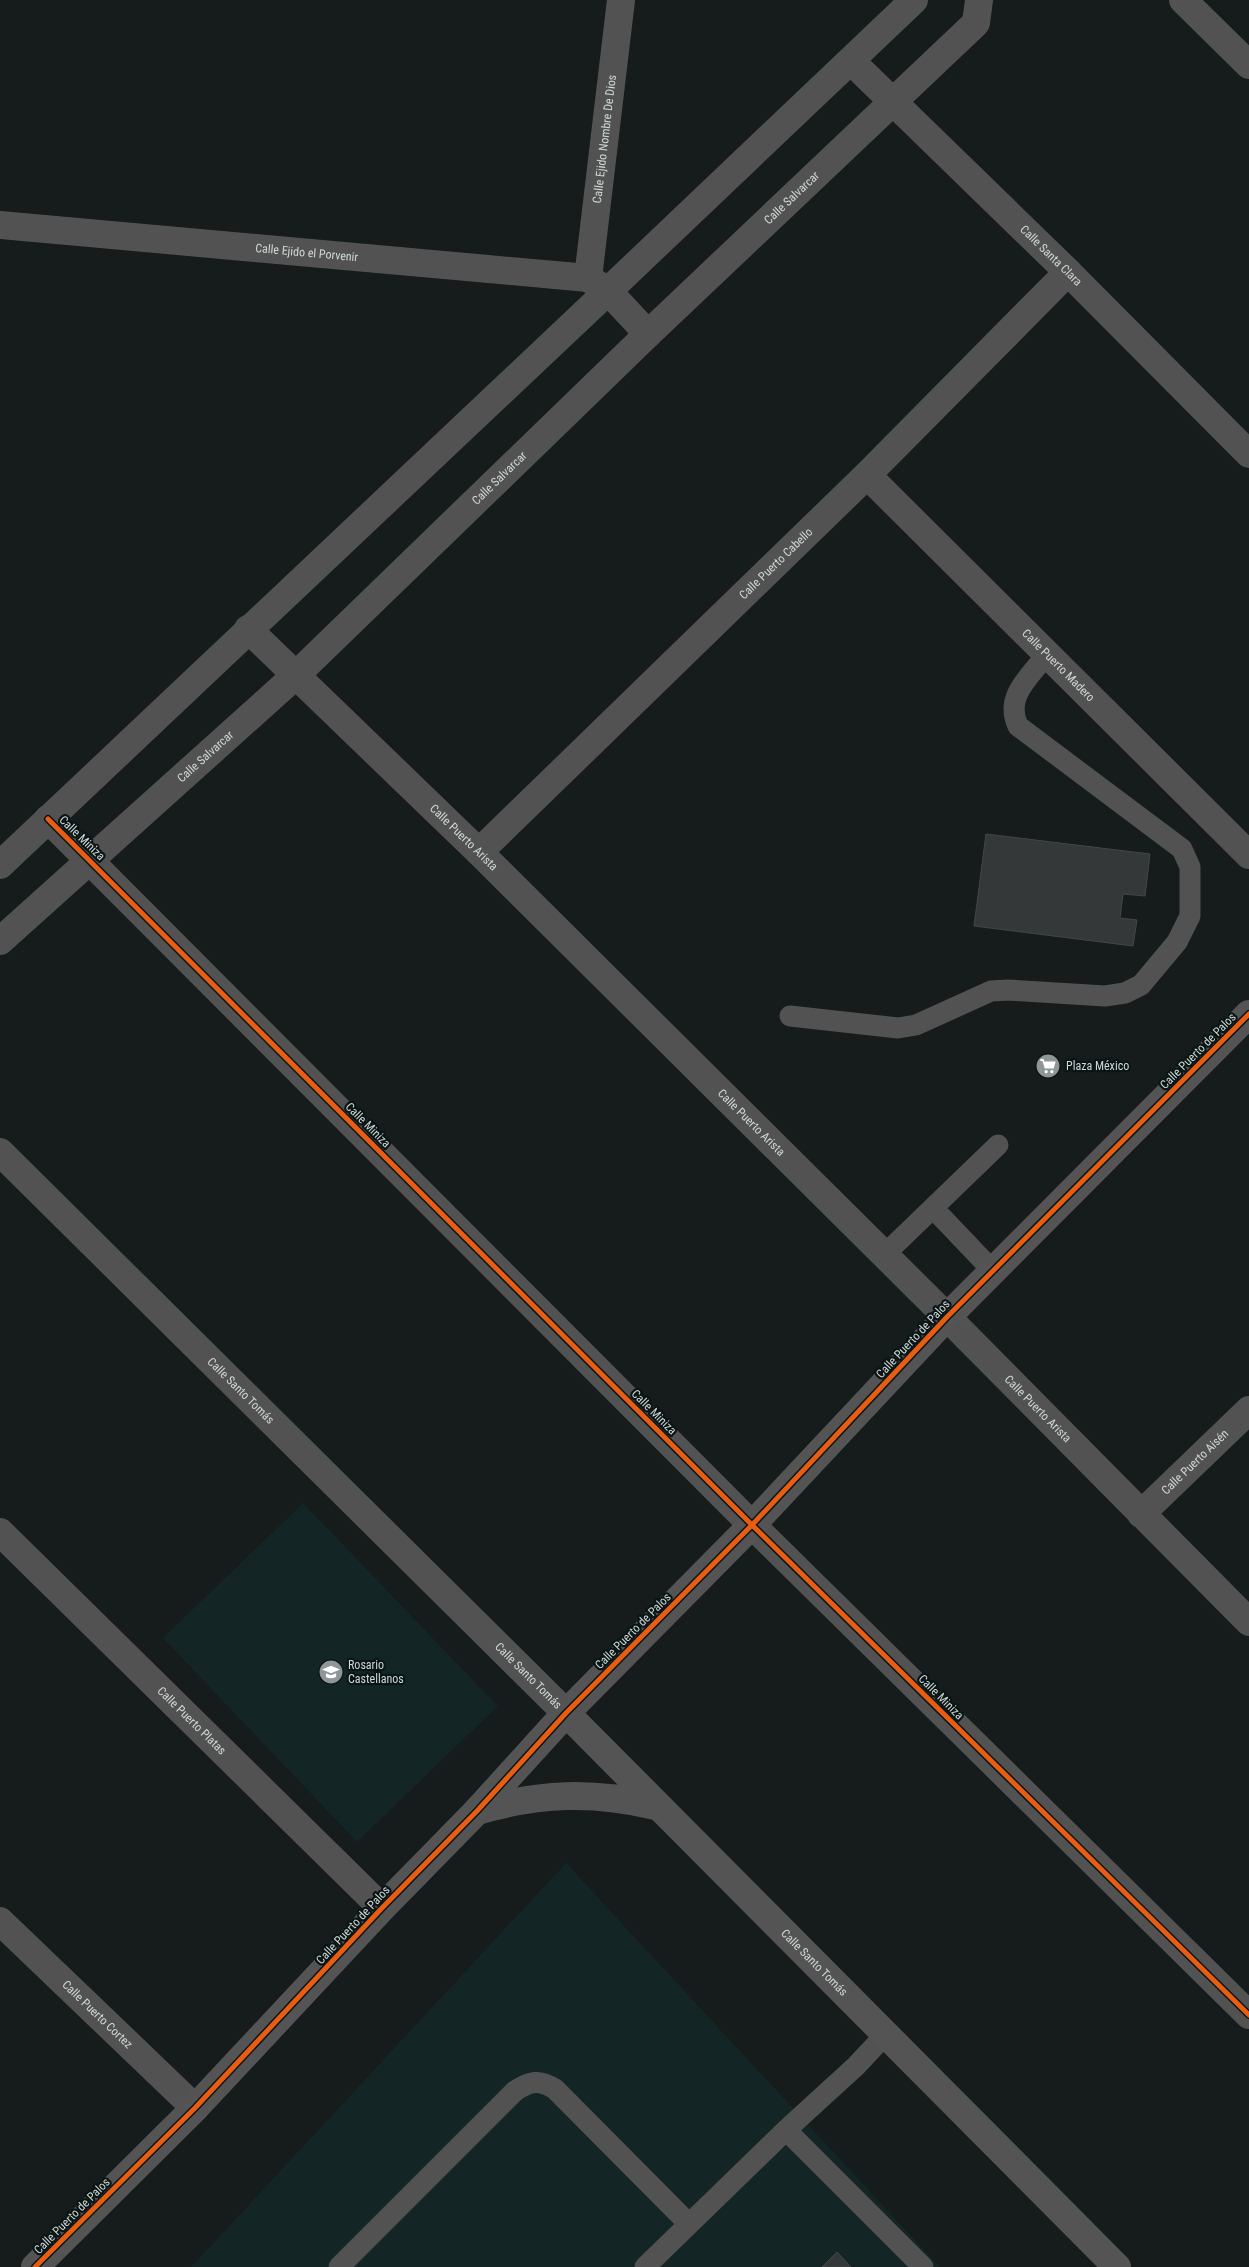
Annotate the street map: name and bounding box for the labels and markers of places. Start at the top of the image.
supermarket icon: Plaza México [1035,1053,1061,1079]
place label: Plaza México [1066,1059,1129,1073]
place label: Rosario Castellanos [348,1658,404,1686]
school or university icon: Rosario Castellanos [318,1659,344,1685]

